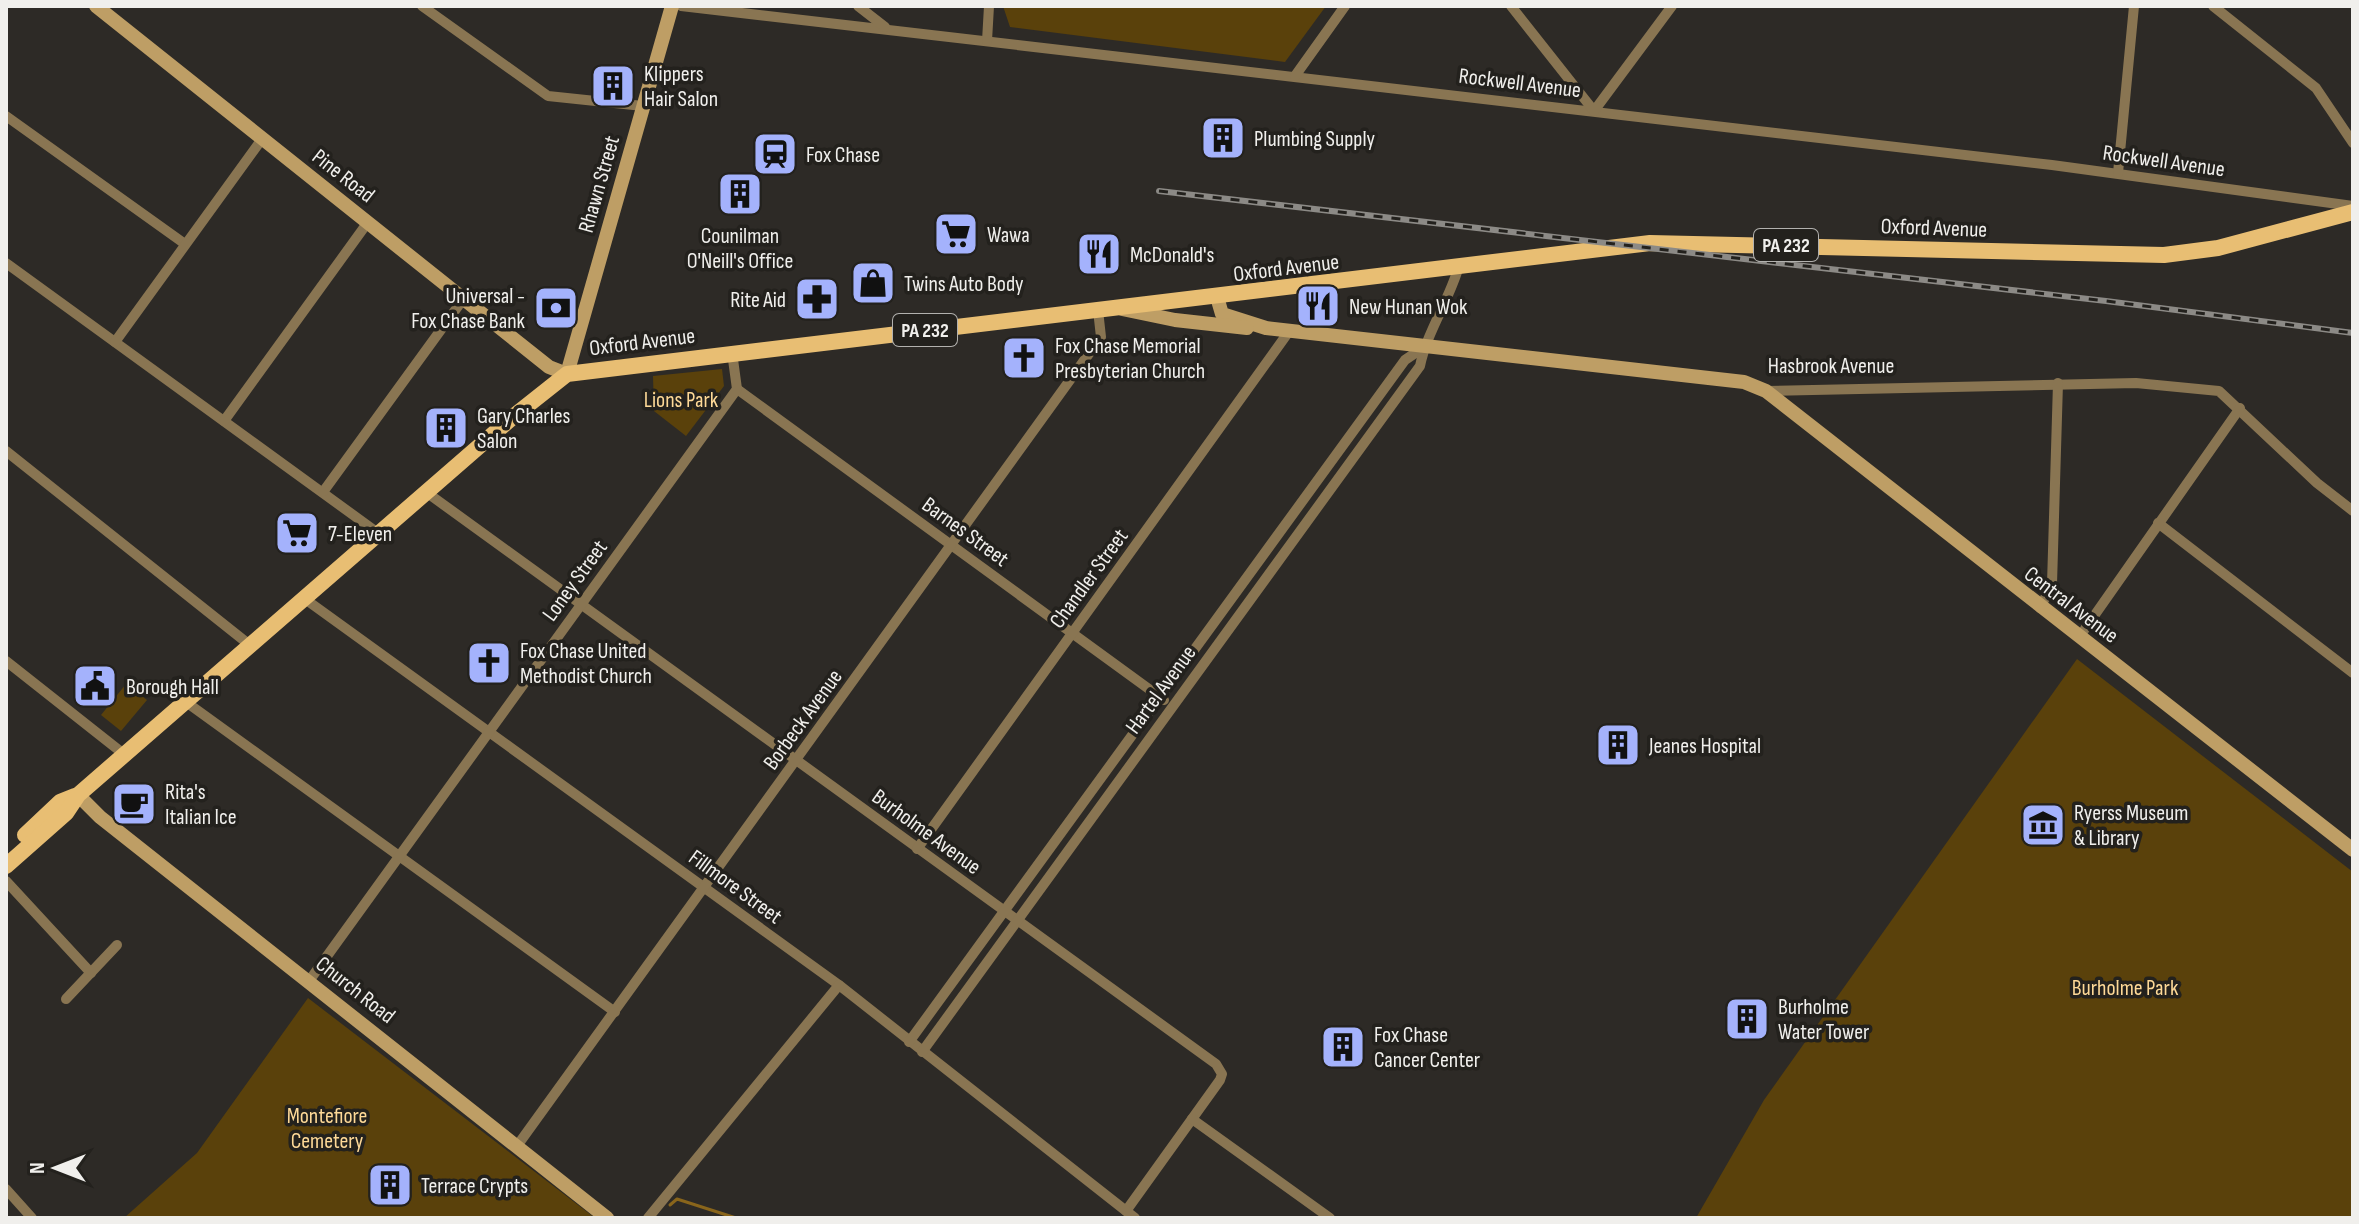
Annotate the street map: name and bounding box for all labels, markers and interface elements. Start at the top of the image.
place label: Klippers Hair Salon [644,61,718,113]
building icon: Klippers Hair Salon [589,62,637,110]
street label: Rockwell Avenue [1457,63,1582,104]
building icon: Plumbing Supply [1199,114,1247,162]
place label: Plumbing Supply [1254,126,1376,153]
station icon: Fox Chase [751,130,799,178]
street label: Rhawn Street [573,133,626,236]
street label: Rockwell Avenue [2101,140,2227,183]
place label: Fox Chase [806,142,880,169]
street label: Pine Road [306,143,380,209]
building icon: Counilman O'Neill's Office [716,170,764,218]
supermarket icon: Wawa [932,210,980,258]
street label: Oxford Avenue [1880,213,1988,244]
place label: Wawa [987,222,1030,249]
place label: Counilman O'Neill's Office [687,223,793,275]
road number: PA 232 [1754,229,1818,261]
restaurant icon: McDonald's [1075,230,1123,278]
place label: McDonald's [1130,242,1214,269]
street label: Oxford Avenue [1232,249,1341,288]
shop icon: Twins Auto Body [849,259,897,307]
place label: Twins Auto Body [904,271,1024,298]
pharmacy icon: Rite Aid [793,275,841,323]
restaurant icon: New Hunan Wok [1294,282,1342,330]
place label: Universal - Fox Chase Bank [411,283,526,335]
bank icon: Universal - Fox Chase Bank [532,284,580,332]
place label: Rite Aid [730,287,786,314]
place label: New Hunan Wok [1349,294,1468,321]
road number: PA 232 [893,314,957,346]
street label: Oxford Avenue [588,323,697,362]
place label: Fox Chase Memorial Presbyterian Church [1055,333,1205,385]
church icon: Fox Chase Memorial Presbyterian Church [1000,334,1048,382]
street label: Hasbrook Avenue [1768,353,1894,380]
park label: Lions Park [644,387,719,414]
place label: Gary Charles Salon [477,403,571,455]
building icon: Gary Charles Salon [422,404,470,452]
street label: Barnes Street [916,492,1014,573]
supermarket icon: 7-Eleven [273,509,321,557]
place label: 7-Eleven [328,521,392,548]
street label: Chandler Street [1044,524,1134,634]
street label: Loney Street [537,535,614,627]
street label: Central Avenue [2018,561,2124,650]
place label: Fox Chase United Methodist Church [520,638,652,690]
church icon: Fox Chase United Methodist Church [465,639,513,687]
street label: Hartel Avenue [1120,640,1202,739]
public building icon: Borough Hall [71,662,119,710]
street label: Borbeck Avenue [758,664,849,775]
place label: Borough Hall [126,674,219,701]
building icon: Jeanes Hospital [1594,721,1642,769]
place label: Jeanes Hospital [1648,733,1761,760]
place label: Rita's Italian Ice [165,779,237,831]
cafe icon: Rita's Italian Ice [110,780,158,828]
street label: Burholme Avenue [866,784,986,881]
place label: Ryerss Museum & Library [2074,800,2188,852]
museum icon: Ryerss Museum & Library [2019,801,2067,849]
street label: Fillmore Street [683,844,787,930]
street label: Church Road [310,951,400,1030]
park label: Burholme Park [2072,975,2179,1002]
place label: Burholme Water Tower [1778,994,1869,1046]
building icon: Burholme Water Tower [1723,995,1771,1043]
place label: Fox Chase Cancer Center [1374,1022,1480,1074]
building icon: Fox Chase Cancer Center [1319,1023,1367,1071]
park label: Montefiore Cemetery [287,1103,367,1155]
north arrow [16,1128,96,1208]
building icon: Terrace Crypts [366,1161,414,1209]
text: N [24,1162,51,1174]
place label: Terrace Crypts [421,1173,528,1200]

